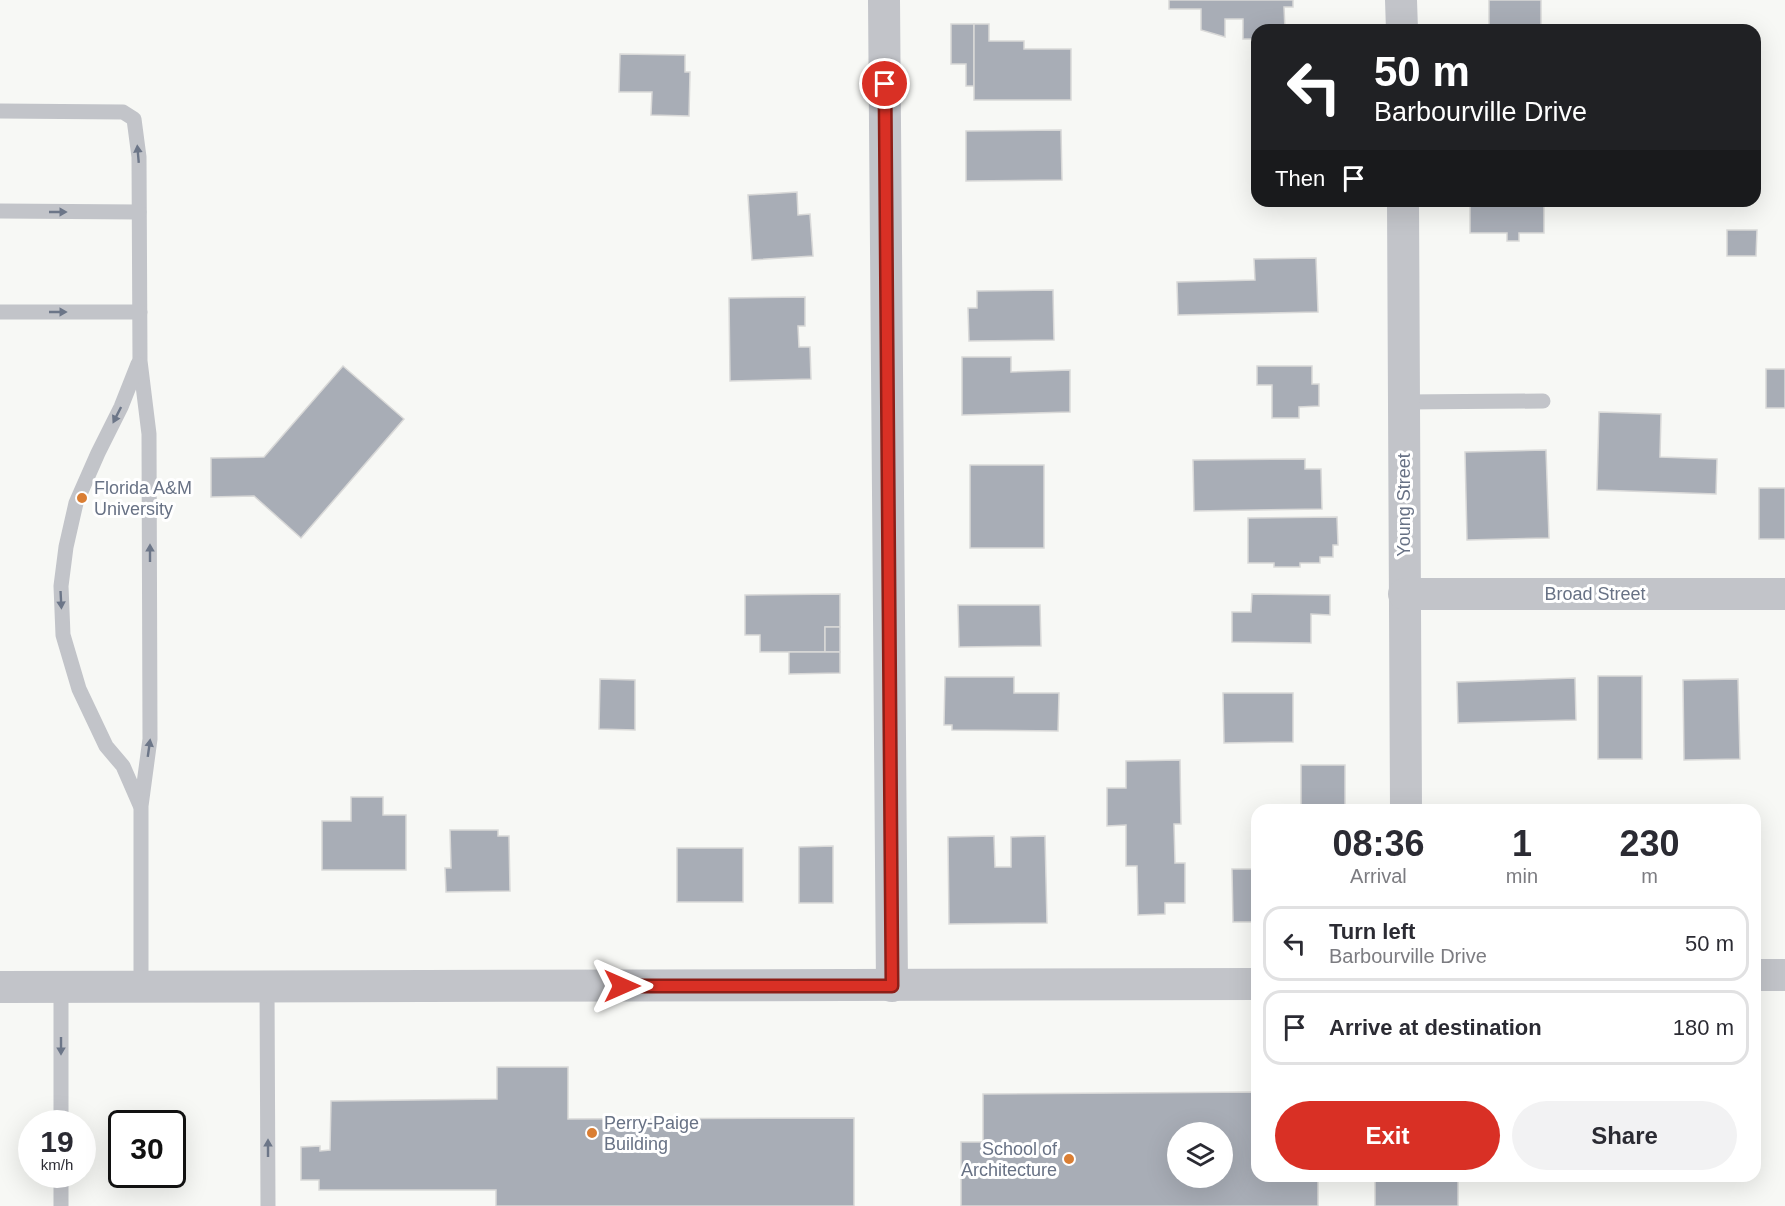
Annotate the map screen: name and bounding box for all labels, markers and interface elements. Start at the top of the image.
icon: left [1275,48,1353,126]
text: 50 m [1374,48,1470,95]
pin [859,58,910,109]
icon: arrive [868,67,901,100]
text: Barbourville Drive [1374,97,1587,127]
one-way arrow [133,144,143,163]
icon: arrive [1337,162,1370,195]
text: Then [1275,166,1325,191]
one-way arrow [49,207,68,217]
one-way arrow [49,307,68,317]
one-way arrow [112,407,122,424]
street label: Young Street [1394,453,1414,557]
place label: Florida A&M University [94,478,192,519]
marker: Florida A&M University [75,491,89,505]
one-way arrow [145,544,154,563]
street label: Broad Street [1544,584,1646,604]
one-way arrow [57,590,66,609]
one-way arrow [144,739,153,758]
text: 08:36 [1332,823,1424,864]
text: 1 [1512,823,1532,864]
text: 230 [1619,823,1680,864]
text: Arrival [1350,865,1407,887]
text: min [1506,865,1538,887]
text: m [1641,865,1658,887]
text: Turn left [1329,919,1415,944]
icon: left [1278,927,1311,960]
text: 50 m [1685,931,1734,956]
text: Barbourville Drive [1329,945,1487,967]
position arrow [590,954,654,1018]
icon: arrive [1278,1011,1311,1044]
text: Arrive at destination [1329,1015,1542,1040]
text: 180 m [1673,1015,1734,1040]
one-way arrow [56,1036,66,1055]
button: Exit [1275,1101,1500,1170]
button: Share [1512,1101,1737,1170]
speed limit sign: 30 [108,1110,186,1188]
place label: Perry-Paige Building [604,1113,699,1154]
map controls [1167,1122,1233,1188]
button: layers [1167,1122,1233,1188]
text: 19 [40,1125,74,1158]
marker: Perry-Paige Building [585,1126,599,1140]
one-way arrow [263,1138,273,1157]
place label: School of Architecture [961,1139,1058,1180]
marker: School of Architecture [1062,1152,1076,1166]
text: km/h [41,1156,73,1173]

